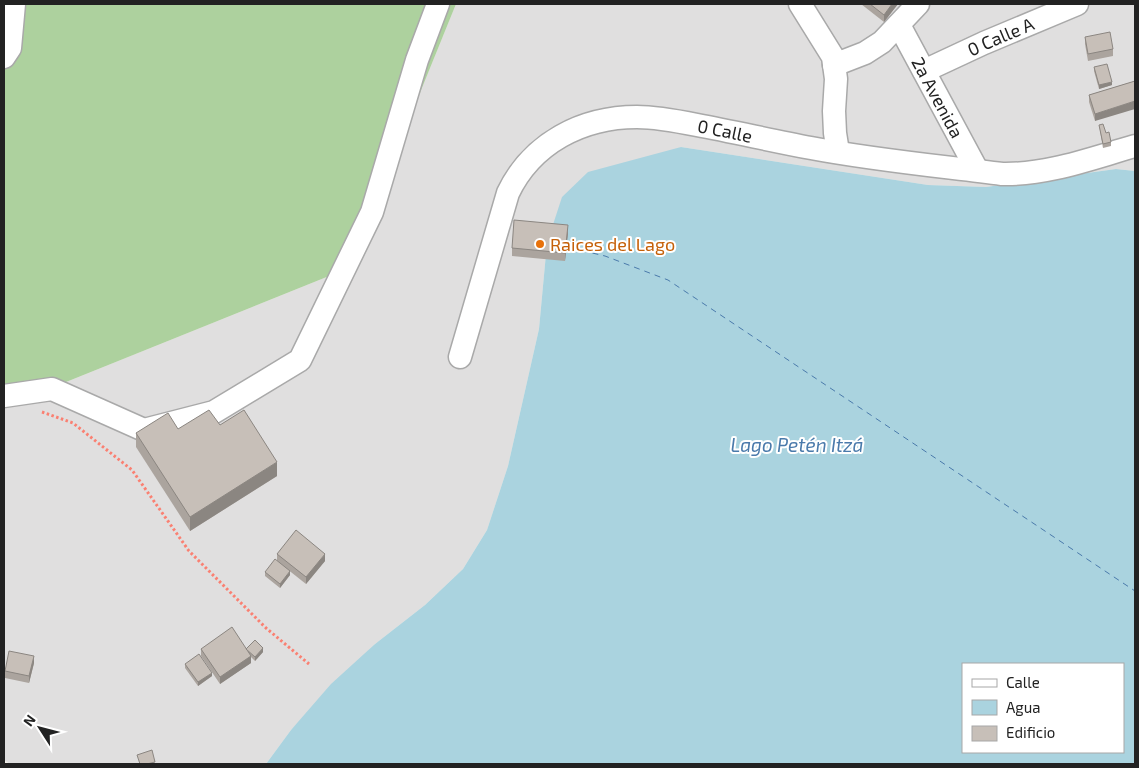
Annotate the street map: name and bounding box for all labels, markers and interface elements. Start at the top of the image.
street label: 0 Calle A [964,12,1038,60]
street label: 2a Avenida [907,53,969,141]
street label: 0 Calle [696,114,754,147]
place label: Raices del Lago [550,233,675,255]
marker: Raices del Lago [534,238,546,250]
water label: Lago Petén Itzá [731,433,863,456]
legend [962,663,1124,753]
text: Calle [1006,673,1040,691]
text: Agua [1006,698,1041,716]
north arrow [15,703,65,753]
text: N [19,711,39,729]
text: Edificio [1006,723,1055,741]

